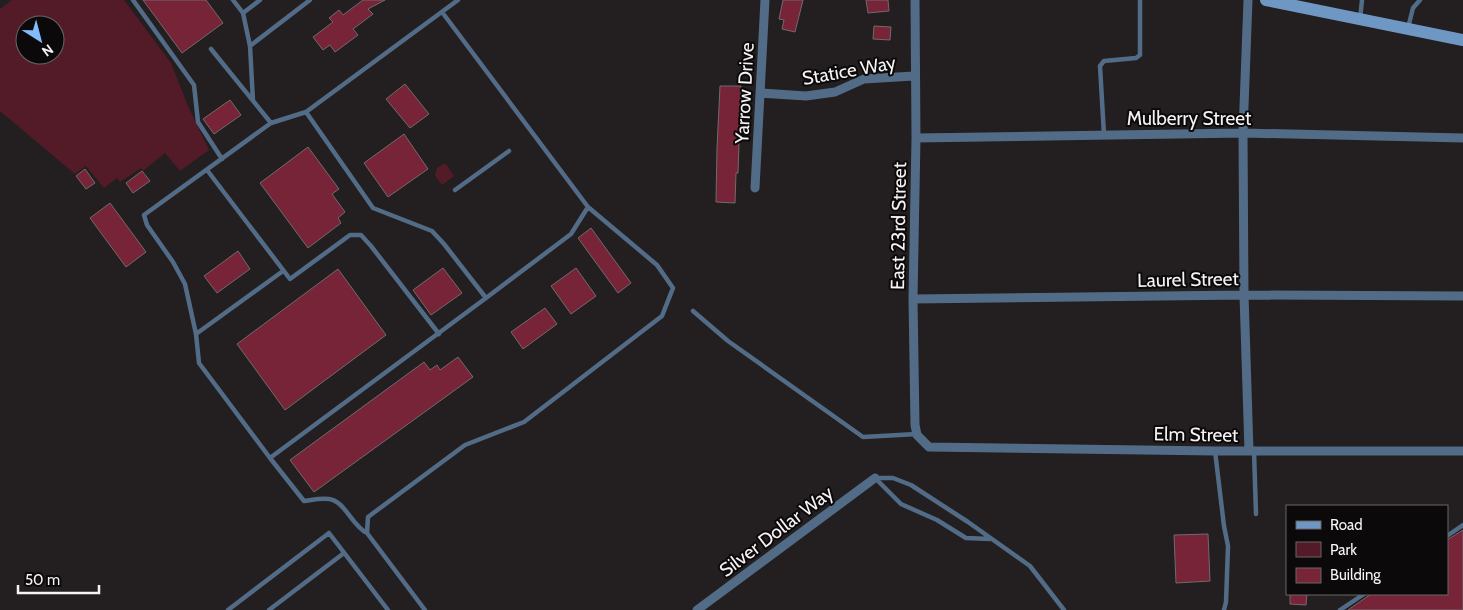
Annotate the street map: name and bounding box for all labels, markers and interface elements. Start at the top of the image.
north arrow [15,15,65,65]
text: N [38,40,57,61]
street label: Yarrow Drive [730,42,759,145]
street label: Statice Way [800,51,898,90]
street label: Mulberry Street [1127,107,1252,130]
street label: East 23rd Street [886,161,911,290]
street label: Laurel Street [1137,267,1240,292]
street label: Elm Street [1153,422,1239,447]
street label: Silver Dollar Way [715,481,838,582]
legend [1286,505,1448,595]
text: Road [1330,516,1363,534]
text: Park [1330,541,1357,559]
scale bar [18,562,99,594]
text: Building [1330,566,1381,584]
text: 50 m [25,571,60,589]

